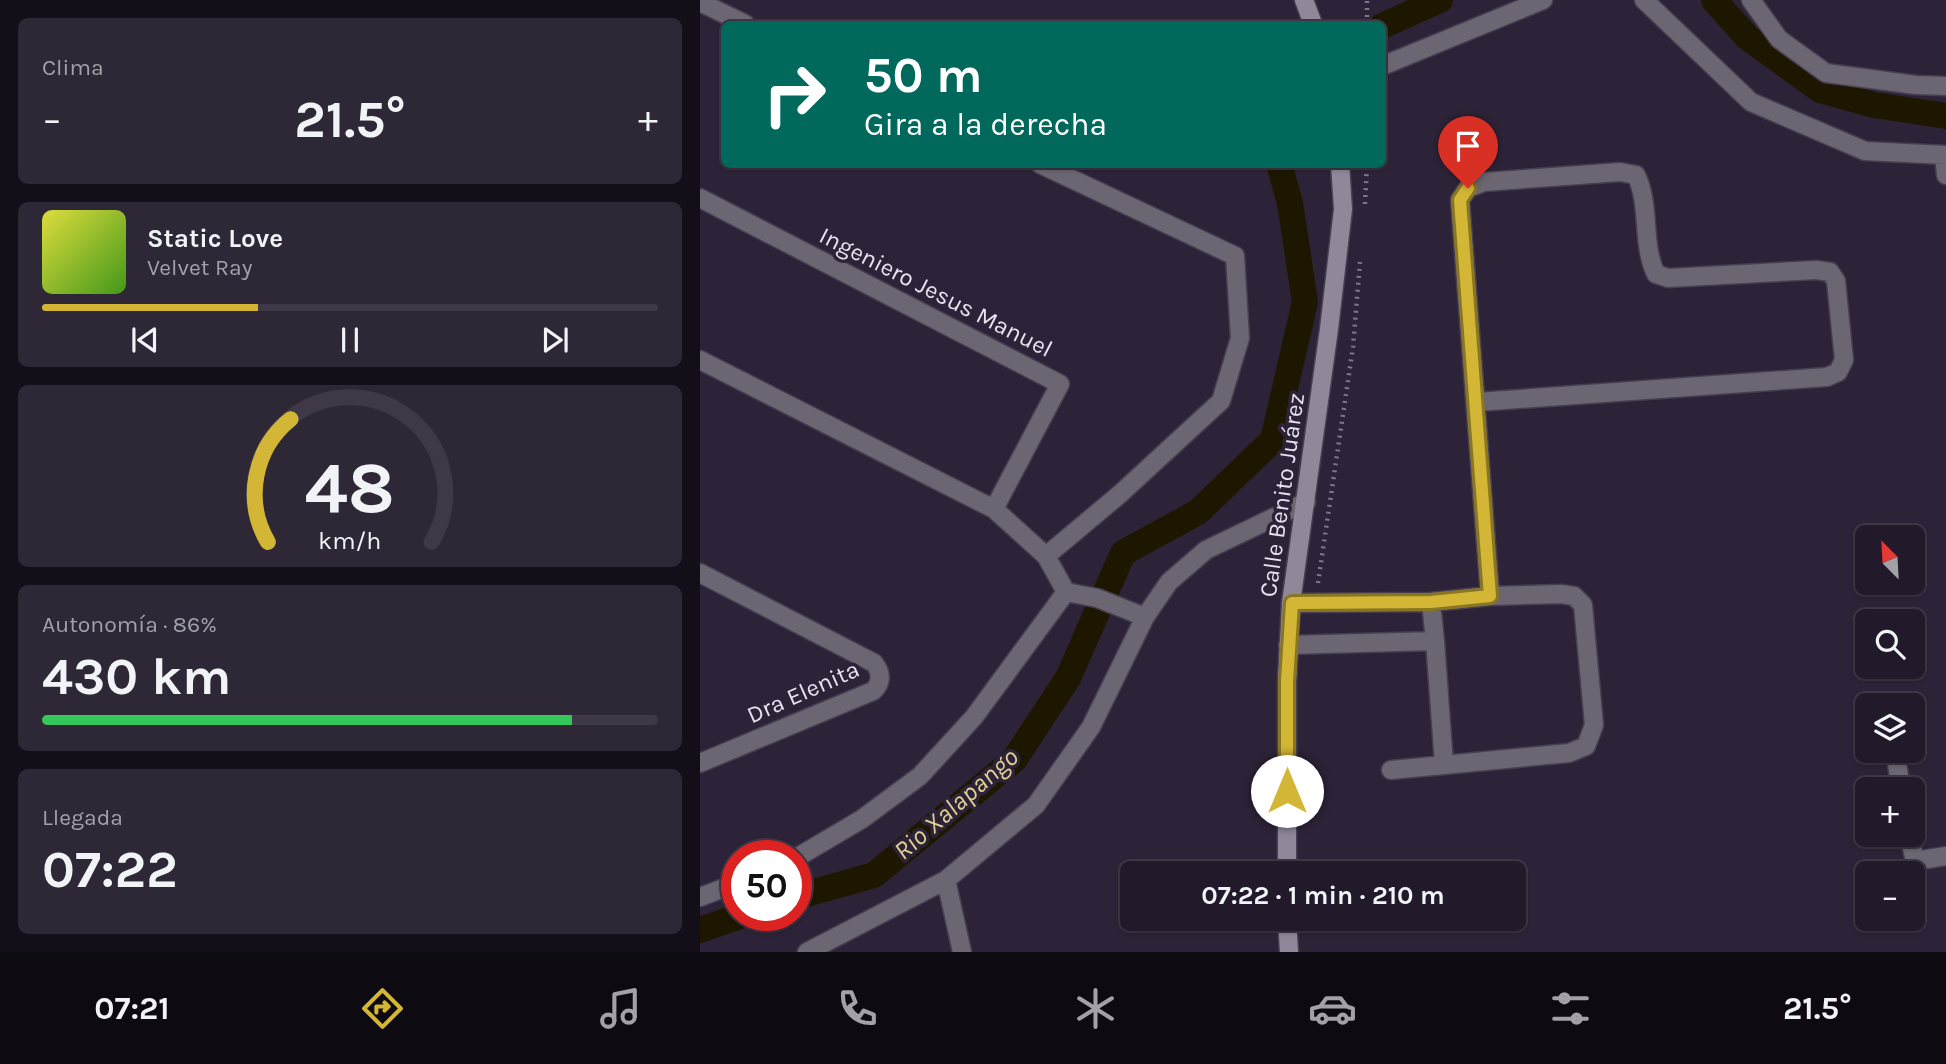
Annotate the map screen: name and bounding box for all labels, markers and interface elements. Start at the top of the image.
text: 50 m [864,47,982,104]
icon: right [749,49,840,140]
text: Clima [42,54,104,81]
text: 21.5° [294,89,406,150]
text: − [42,97,62,142]
text: + [638,97,658,142]
text: Gira a la derecha [864,106,1107,143]
pin [1438,116,1498,188]
icon: arrive [1449,127,1487,165]
street label: Ingeniero Jesus Manuel [815,221,1057,363]
text: Static Love [147,223,283,254]
text: Velvet Ray [147,254,252,281]
icon: previous [126,321,164,359]
icon: pause [331,321,369,359]
icon: next [536,321,574,359]
street label: Calle Benito Juárez [1254,391,1310,599]
text: 48 [305,445,395,530]
north arrow [1855,525,1925,595]
map controls [1855,525,1925,931]
text: km/h [318,526,382,555]
button: search [1855,609,1925,679]
text: Autonomía · 86% [42,611,217,638]
text: 430 km [42,646,231,707]
street label: Dra Elenita [743,655,863,729]
button: layers [1855,693,1925,763]
water label: Rio Xalapango [888,741,1025,866]
position arrow [1250,754,1324,828]
button: + [1855,777,1925,847]
text: Llegada [42,804,123,831]
text: 07:22 [42,839,178,900]
speed limit sign: 50 [721,840,812,931]
button: − [1855,861,1925,931]
text: 07:22 · 1 min · 210 m [1201,880,1445,911]
icon: directions [358,984,407,1033]
icon: music [596,984,645,1033]
icon: phone [833,984,882,1033]
icon: climate [1071,984,1120,1033]
icon: car [1308,984,1357,1033]
icon: filters [1546,984,1595,1033]
text: 07:21 [94,990,170,1027]
text: 21.5° [1783,990,1852,1027]

